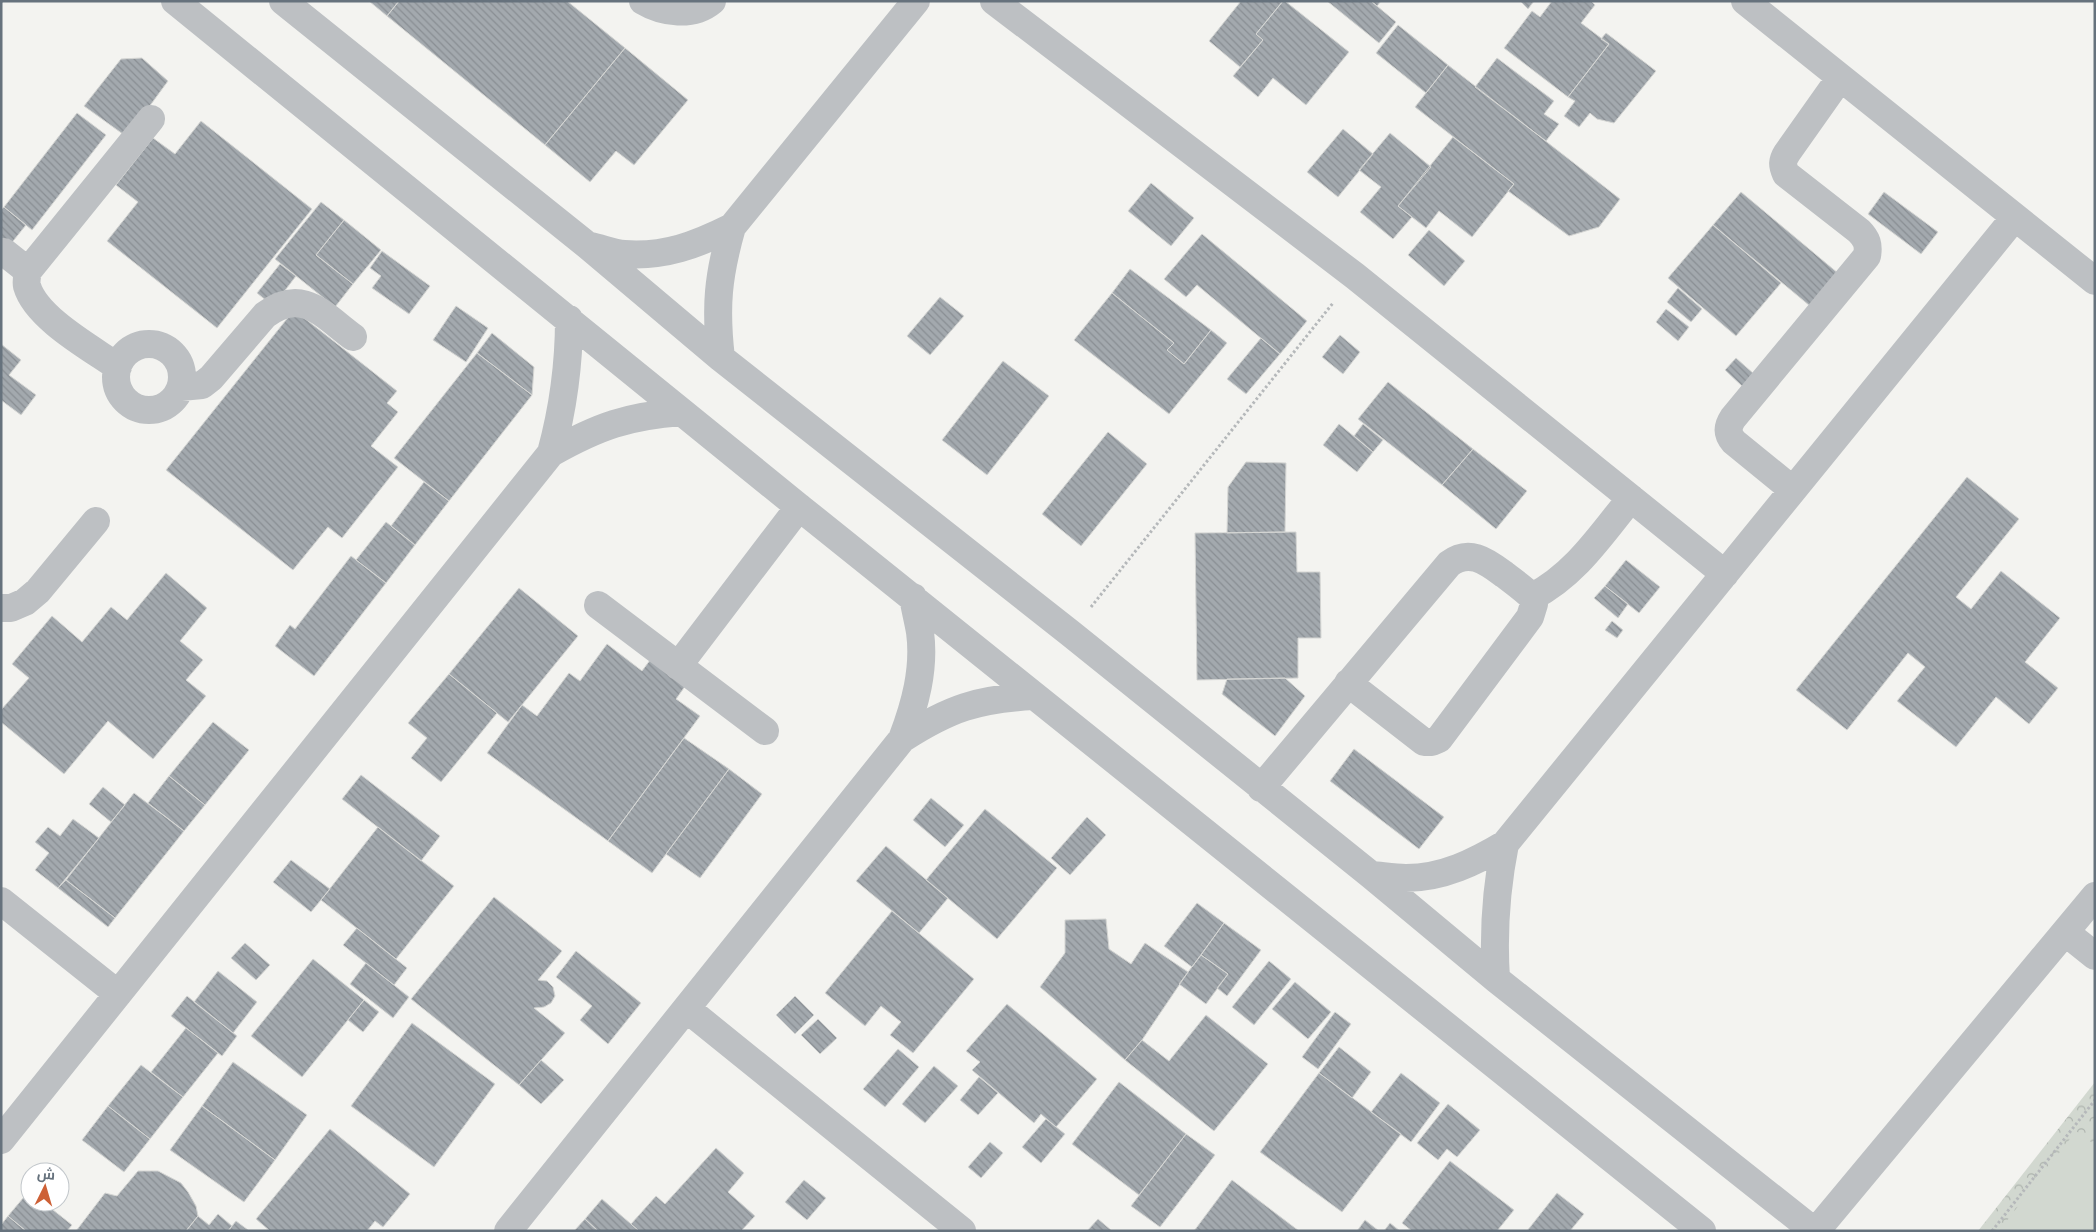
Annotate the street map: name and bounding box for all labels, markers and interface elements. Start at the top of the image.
north arrow [20,1162,70,1212]
text: ش [36,1164,56,1184]

